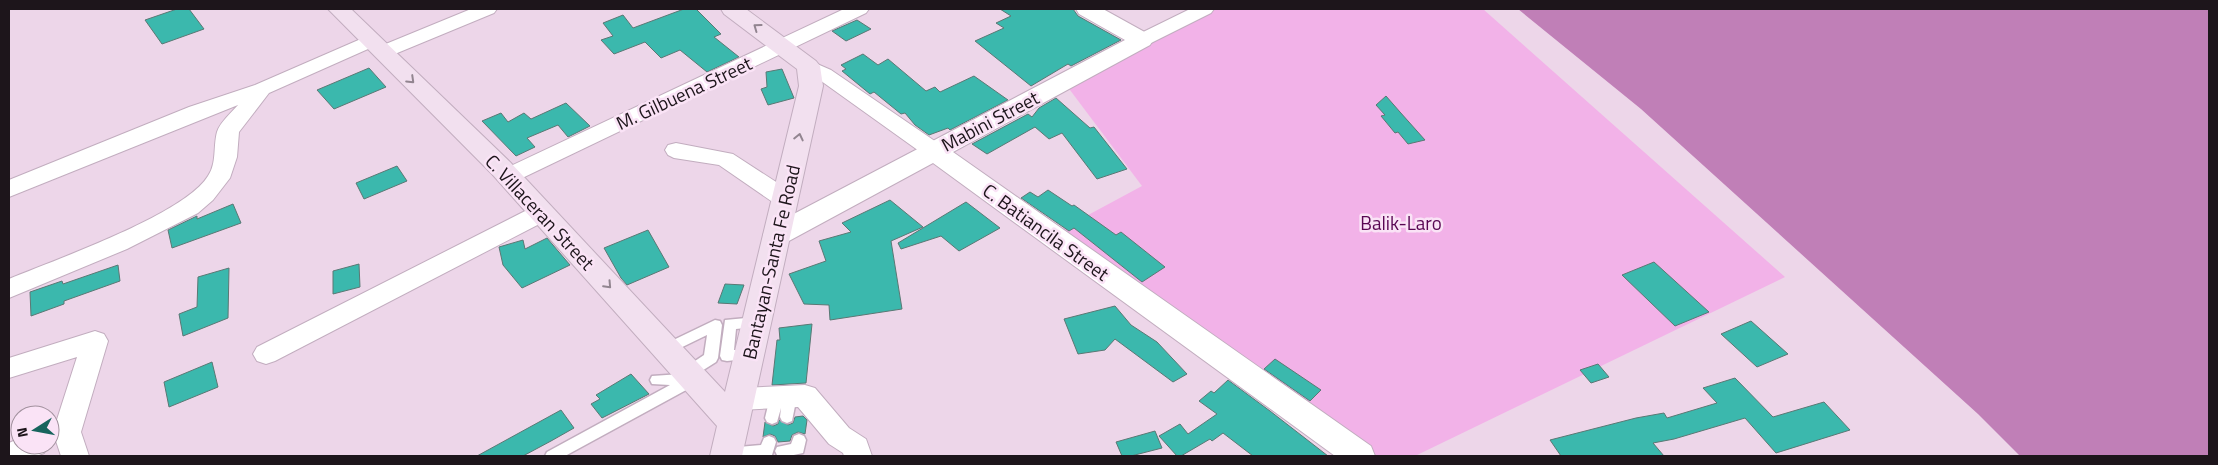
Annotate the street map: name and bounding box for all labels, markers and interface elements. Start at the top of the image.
one-way arrow [753,24,763,33]
street label: M. Gilbuena Street [611,48,757,137]
one-way arrow [405,74,414,83]
street label: Mabini Street [936,82,1044,159]
one-way arrow [793,132,804,141]
street label: C. Villaceran Street [479,147,602,276]
street label: Bantayan-Santa Fe Road [734,162,807,362]
street label: C. Batiancila Street [977,176,1116,288]
park label: Balik-Laro [1360,208,1442,237]
one-way arrow [602,280,611,289]
north arrow [10,405,60,455]
text: N [11,426,33,439]

